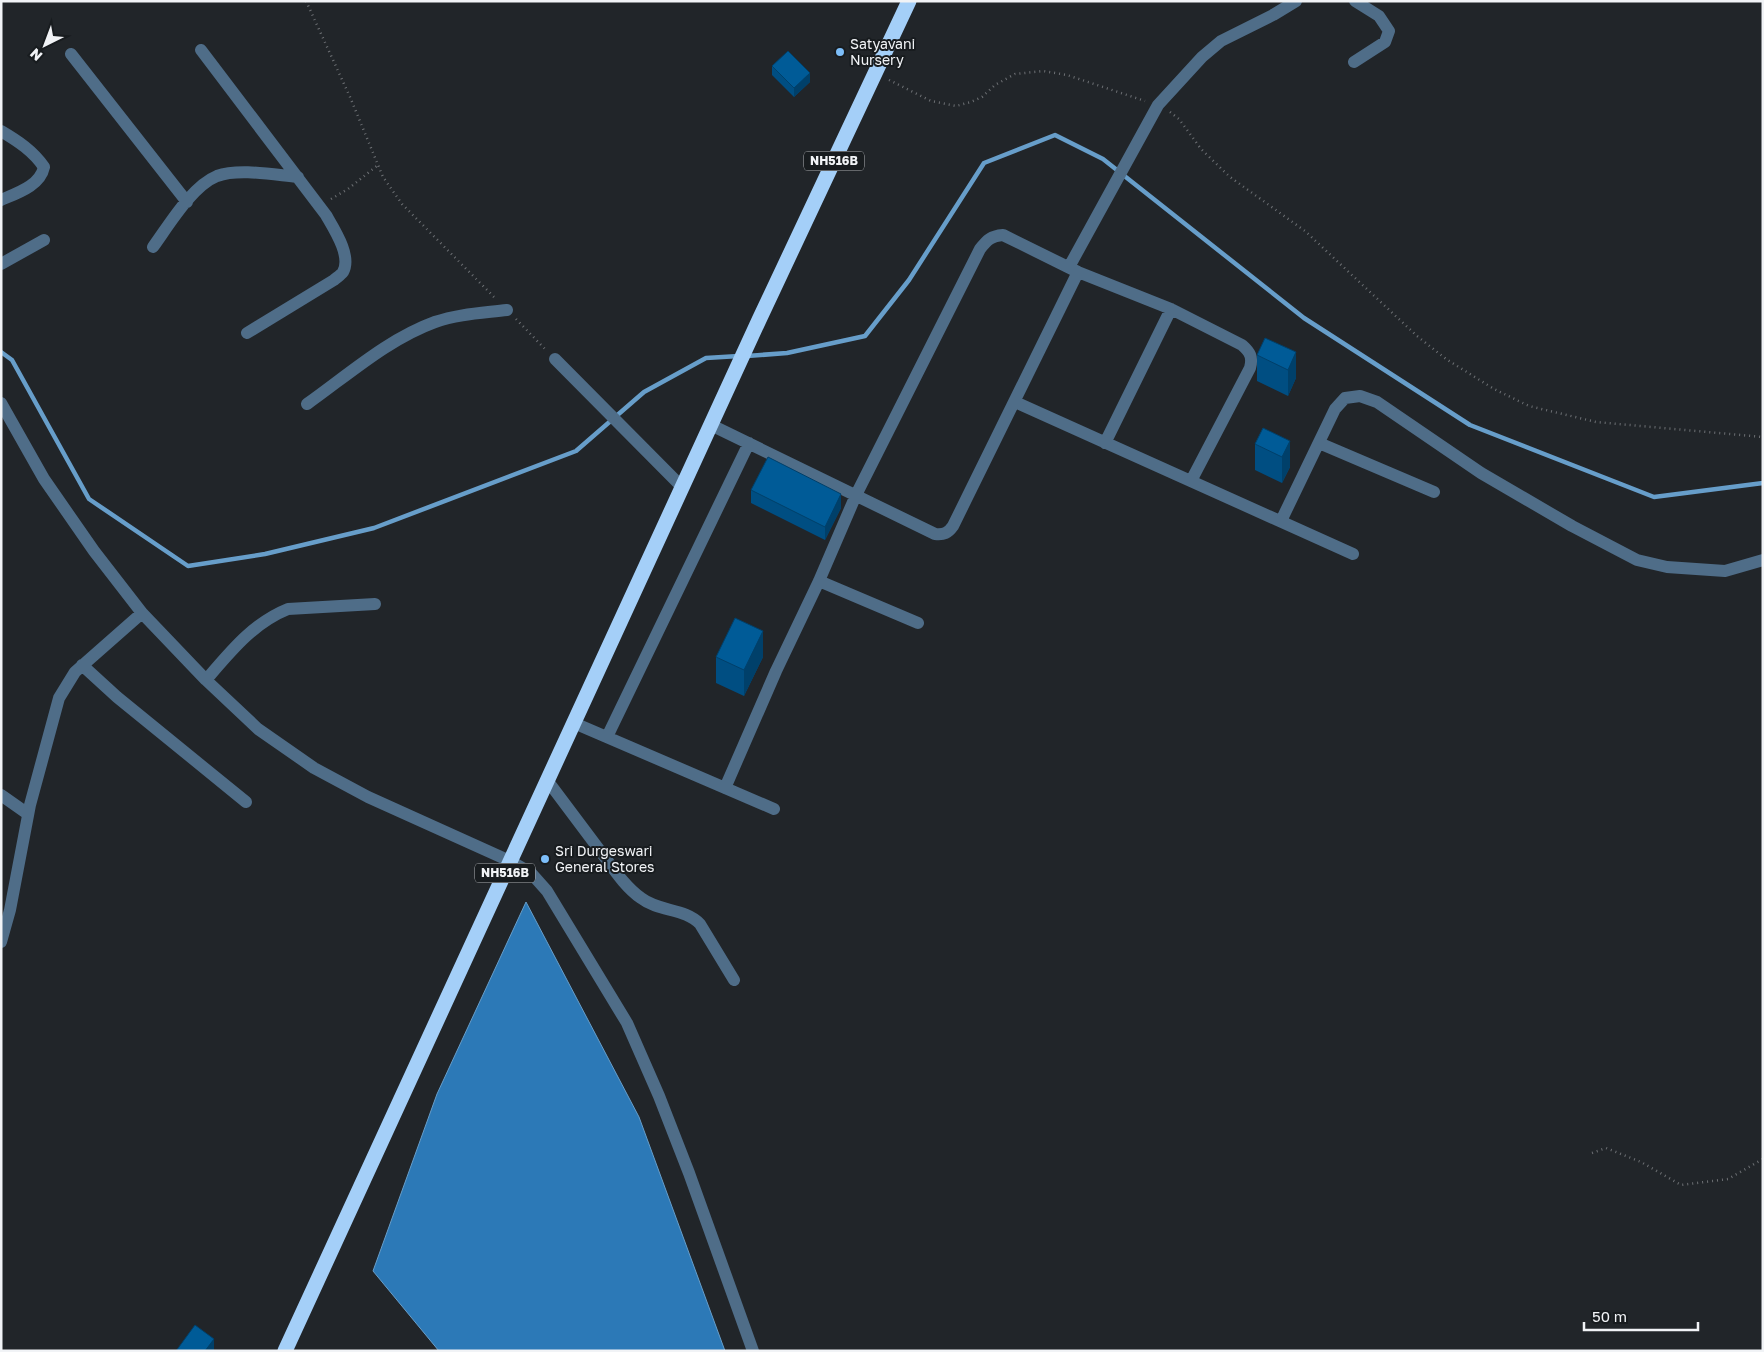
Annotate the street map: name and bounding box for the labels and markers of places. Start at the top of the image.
place label: Satyavani Nursery [850,35,915,68]
marker: Satyavani Nursery [834,46,846,58]
place label: Sri Durgeswari General Stores [555,842,654,875]
marker: Sri Durgeswari General Stores [539,853,551,865]

